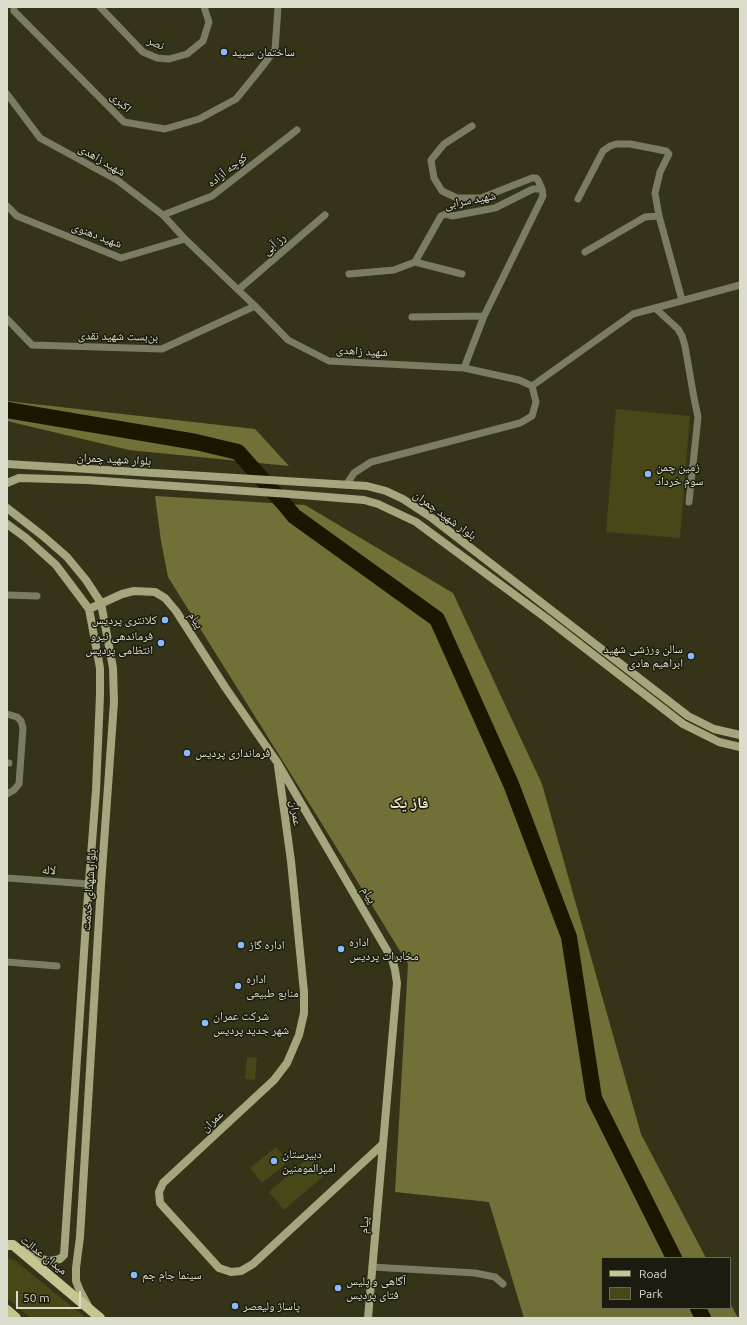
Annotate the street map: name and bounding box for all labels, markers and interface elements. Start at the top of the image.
street label: نصر [145,33,167,53]
place label: ساختمان سپید [232,45,295,59]
marker: ساختمان سپید [219,47,229,57]
street label: اکبری [107,89,135,115]
street label: شهید زاهدی [76,141,128,179]
street label: کوچه آزاده [204,150,250,190]
street label: شهید سرابی [443,188,497,212]
street label: شهید دهنوی [70,219,124,251]
street label: رز آبی [259,230,289,258]
street label: بن‌بست شهید نقدی [78,328,158,344]
street label: شهید زاهدی [336,342,388,360]
street label: بلوار شهید چمران [76,450,152,468]
place label: زمین چمن سوم خرداد [656,460,703,488]
marker: زمین چمن سوم خرداد [643,469,653,479]
street label: بلوار شهید چمران [411,487,479,543]
street label: پیام [185,609,207,631]
place label: کلانتری پردیس [92,613,157,627]
marker: کلانتری پردیس [160,615,170,625]
place label: فرماندهی نیرو انتظامی پردیس [85,629,153,657]
marker: فرماندهی نیرو انتظامی پردیس [156,638,166,648]
place label: سالن ورزشی شهید ابراهیم هادی [604,642,683,670]
marker: سالن ورزشی شهید ابراهیم هادی [686,651,696,661]
place label: فرمانداری پردیس [195,746,270,760]
marker: فرمانداری پردیس [182,748,192,758]
district label: فاز یک [389,793,429,813]
street label: عمران [287,799,305,827]
street label: بلوار شهدای خدمت [79,849,99,931]
street label: لاله [41,862,57,878]
street label: پیام [358,884,380,906]
place label: اداره مخابرات پردیس [349,935,419,963]
place label: اداره گاز [249,938,285,952]
marker: اداره گاز [236,940,246,950]
marker: اداره مخابرات پردیس [336,944,346,954]
place label: اداره منابع طبیعی [246,972,299,1000]
marker: اداره منابع طبیعی [233,981,243,991]
place label: شرکت عمران شهر جدید پردیس [213,1009,289,1037]
marker: شرکت عمران شهر جدید پردیس [200,1018,210,1028]
street label: عمران [198,1107,226,1135]
place label: دبیرستان امیرالمومنین [282,1147,336,1175]
marker: دبیرستان امیرالمومنین [269,1156,279,1166]
street label: پیام [356,1216,372,1234]
street label: میدان عدالت [18,1232,70,1278]
legend [601,1257,731,1309]
text: Road [639,1267,667,1280]
place label: سینما جام جم [142,1268,202,1282]
marker: سینما جام جم [129,1270,139,1280]
place label: آگاهی و پلیس فتای پردیس [346,1274,406,1302]
scale bar [18,1283,83,1309]
marker: آگاهی و پلیس فتای پردیس [333,1283,343,1293]
text: Park [639,1287,663,1300]
text: 50 m [23,1291,50,1304]
place label: پاساژ ولیعصر [243,1299,300,1313]
marker: پاساژ ولیعصر [230,1301,240,1311]

